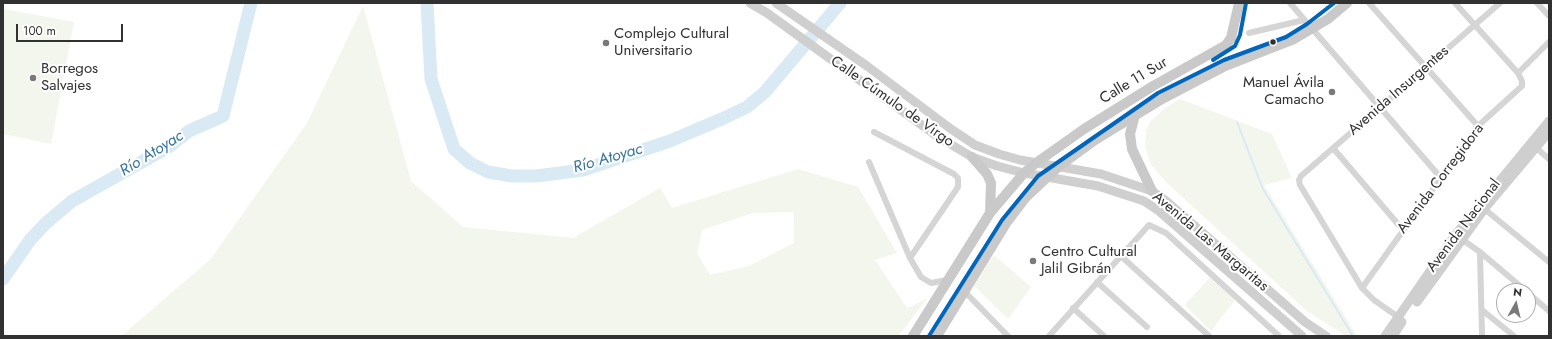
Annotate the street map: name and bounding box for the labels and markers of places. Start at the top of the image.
place label: Complejo Cultural Universitario [614,25,729,60]
unlabelled marker [1268,37,1278,47]
marker: Complejo Cultural Universitario [601,38,611,48]
place label: Borregos Salvajes [41,60,98,95]
marker: Borregos Salvajes [28,73,38,83]
place label: Manuel Ávila Camacho [1243,74,1324,109]
marker: Manuel Ávila Camacho [1327,87,1337,97]
place label: Centro Cultural Jalil Gibrán [1041,243,1137,278]
marker: Centro Cultural Jalil Gibrán [1028,256,1038,266]

